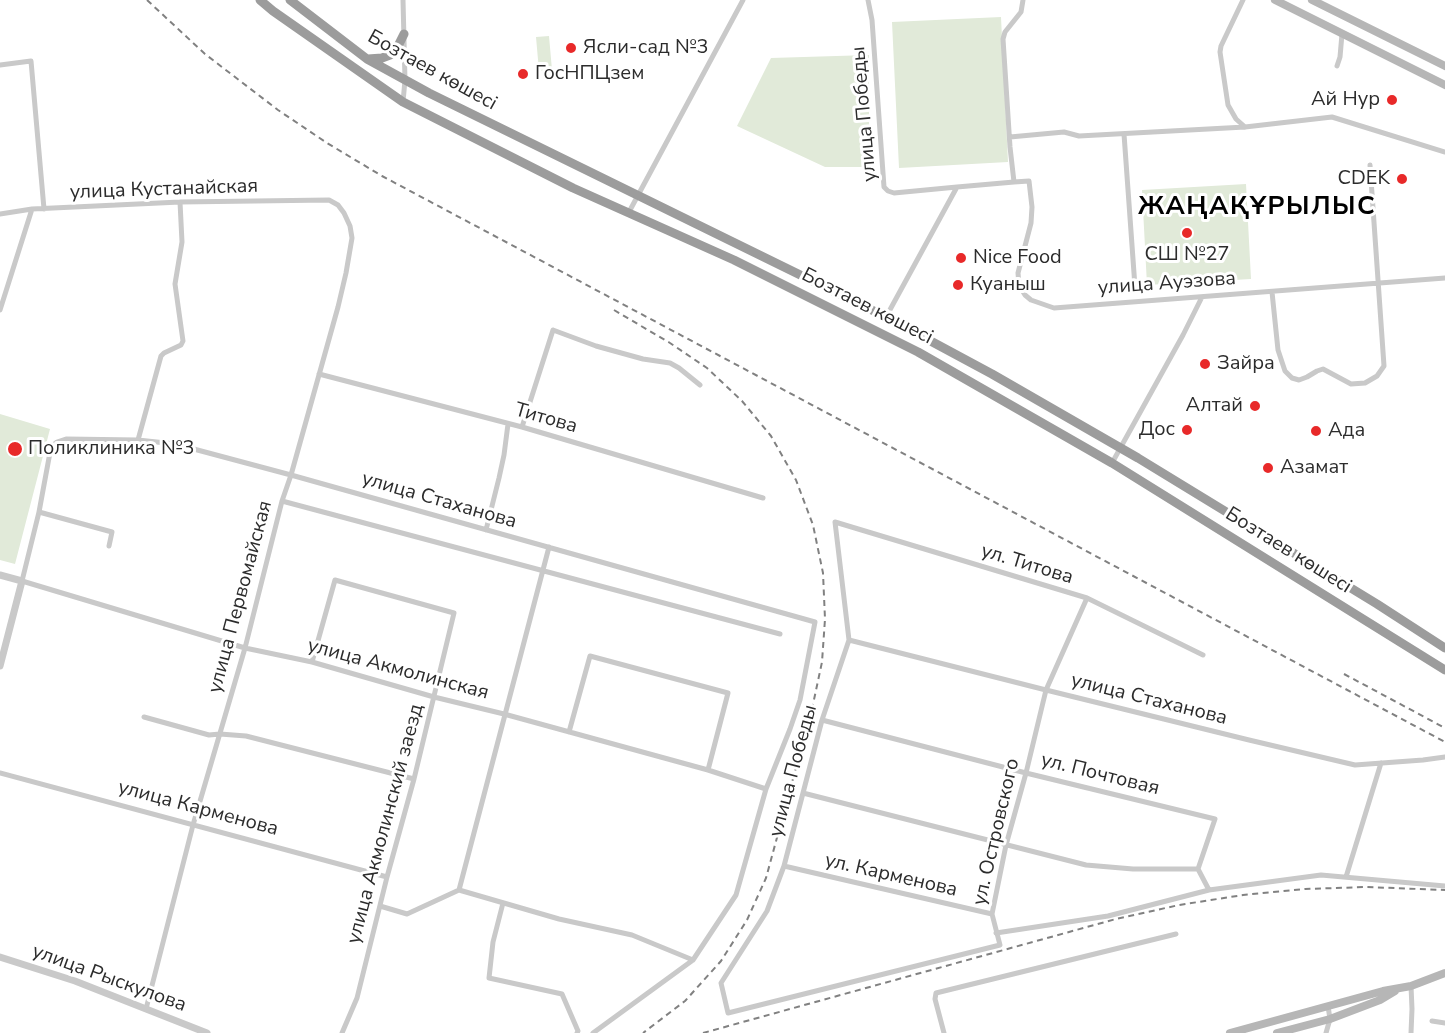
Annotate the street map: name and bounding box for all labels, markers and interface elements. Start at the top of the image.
street label: Бозтаев көшесі [363,26,501,116]
place label: Ясли-сад №3 [583,36,709,60]
marker: Ясли-сад №3 [564,41,578,55]
street label: улица Победы [847,45,883,183]
place label: ГосНПЦзем [535,62,644,86]
marker: ГосНПЦзем [516,67,530,81]
place label: Ай Нур [1311,88,1380,112]
marker: Ай Нур [1385,93,1399,107]
place label: CDEK [1338,167,1390,191]
marker: CDEK [1395,172,1409,186]
street label: улица Кустанайская [69,175,259,205]
district label: ЖАҢАҚҰРЫЛЫС [1138,192,1376,224]
marker: СШ №27 [1180,226,1194,240]
place label: СШ №27 [1144,243,1230,267]
place label: Nice Food [973,246,1062,270]
marker: Nice Food [954,251,968,265]
street label: Бозтаев көшесі [797,264,937,350]
street label: улица Ауэзова [1097,267,1237,301]
place label: Куаныш [970,273,1046,297]
marker: Куаныш [951,278,965,292]
place label: Зайра [1217,352,1275,376]
marker: Зайра [1198,357,1212,371]
place label: Алтай [1186,394,1243,418]
street label: Титова [512,399,580,439]
marker: Алтай [1248,399,1262,413]
place label: Дос [1139,418,1175,442]
place label: Ада [1328,419,1365,443]
marker: Дос [1180,423,1194,437]
marker: Ада [1309,424,1323,438]
place label: Поликлиника №3 [28,437,195,461]
marker: Поликлиника №3 [6,440,24,458]
place label: Азамат [1280,456,1348,480]
marker: Азамат [1261,461,1275,475]
street label: улица Стаханова [359,467,519,535]
street label: улица Первомайская [204,498,278,696]
street label: Бозтаев көшесі [1220,503,1356,599]
street label: ул. Титова [978,540,1076,590]
street label: улица Акмолинская [305,634,491,706]
street label: улица Стаханова [1068,669,1230,731]
street label: улица Акмолинский заезд [342,701,430,947]
street label: улица Победы [765,702,823,840]
street label: ул. Почтовая [1038,749,1162,801]
street label: ул. Островского [968,756,1026,908]
street label: улица Карменова [115,776,281,842]
street label: ул. Карменова [822,849,960,903]
street label: улица Рыскулова [29,940,189,1018]

